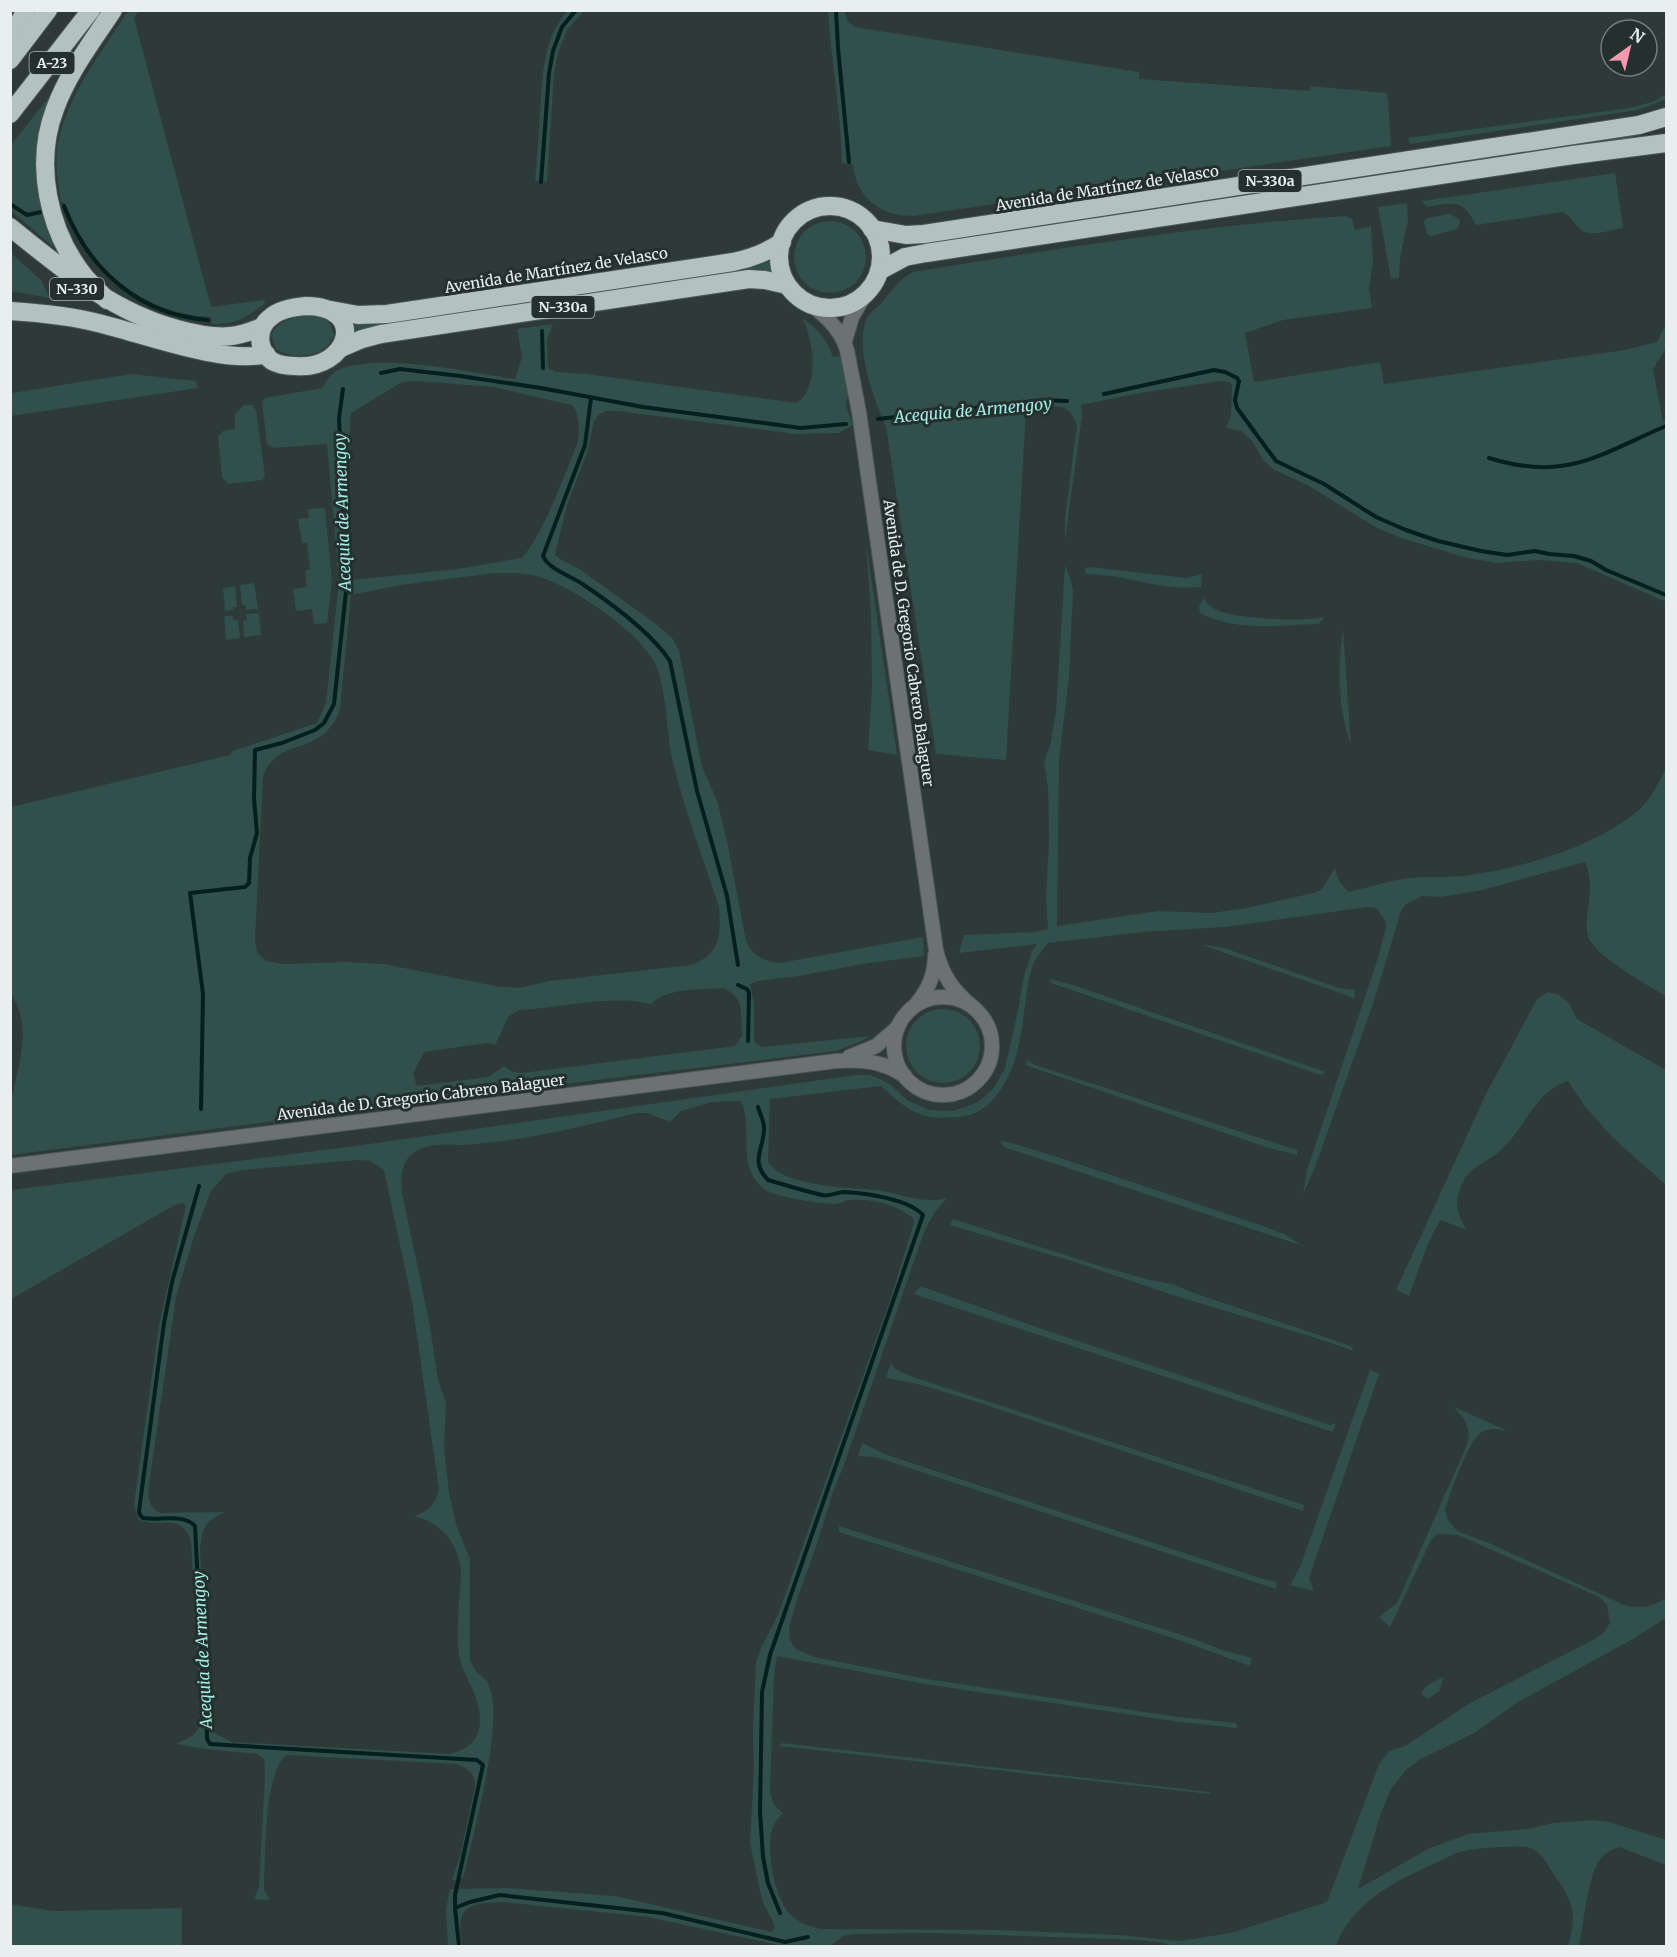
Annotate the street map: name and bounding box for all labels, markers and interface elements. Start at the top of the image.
north arrow [1599,18,1659,78]
text: N [1627,24,1649,48]
road number: A-23 [29,52,74,74]
street label: Avenida de Martínez de Velasco [993,161,1220,215]
road number: N-330a [1238,170,1302,192]
street label: Avenida de Martínez de Velasco [442,243,669,297]
road number: N-330 [50,278,104,300]
road number: N-330a [532,296,594,318]
water label: Acequia de Armengoy [891,393,1053,427]
water label: Acequia de Armengoy [329,432,355,593]
street label: Avenida de D. Gregorio Cabrero Balaguer [879,497,939,788]
street label: Avenida de D. Gregorio Cabrero Balaguer [275,1070,566,1124]
water label: Acequia de Armengoy [188,1570,216,1731]

